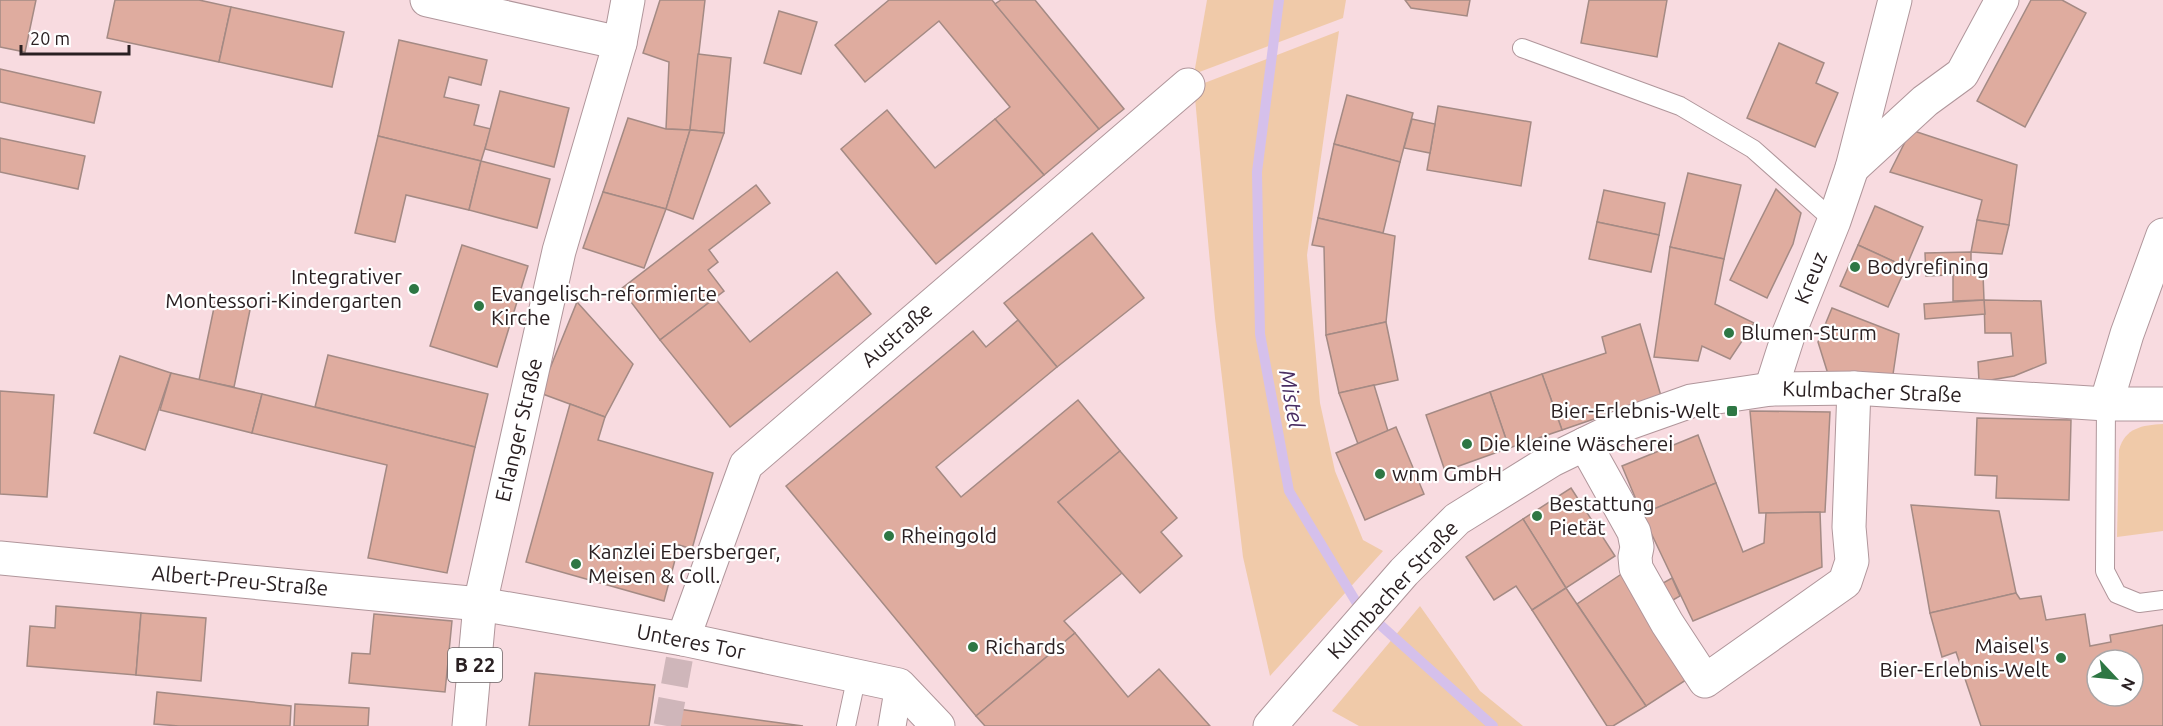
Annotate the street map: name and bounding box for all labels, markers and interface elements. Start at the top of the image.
scale bar [21,18,129,56]
text: 20 m [30,28,70,48]
street label: Kreuz [1789,248,1831,307]
place label: Bodyrefining [1867,254,1989,278]
marker: Bodyrefining [1848,260,1862,274]
place label: Integrativer Montessori-Kindergarten [165,264,402,312]
place label: Evangelisch-reformierte Kirche [491,281,717,329]
marker: Integrativer Montessori-Kindergarten [407,282,421,296]
street label: Austraße [856,297,937,372]
marker: Evangelisch-reformierte Kirche [472,299,486,313]
place label: Blumen-Sturm [1741,320,1877,344]
marker: Blumen-Sturm [1722,326,1736,340]
street label: Erlanger Straße [490,356,546,504]
water label: Mistel [1275,368,1310,430]
street label: Kulmbacher Straße [1782,376,1962,406]
place label: Bier-Erlebnis-Welt [1550,398,1720,422]
marker: Bier-Erlebnis-Welt [1725,404,1739,418]
place label: Die kleine Wäscherei [1479,431,1673,455]
marker: Die kleine Wäscherei [1460,437,1474,451]
place label: wnm GmbH [1392,461,1502,485]
marker: wnm GmbH [1373,467,1387,481]
place label: Bestattung Pietät [1549,491,1655,539]
marker: Bestattung Pietät [1530,509,1544,523]
street label: Kulmbacher Straße [1322,515,1462,663]
place label: Rheingold [901,523,997,547]
marker: Rheingold [882,529,896,543]
place label: Kanzlei Ebersberger, Meisen & Coll. [588,539,781,587]
marker: Kanzlei Ebersberger, Meisen & Coll. [569,557,583,571]
street label: Albert-Preu-Straße [151,560,329,600]
street label: Unteres Tor [635,619,748,663]
place label: Maisel's Bier-Erlebnis-Welt [1879,633,2049,681]
place label: Richards [985,634,1065,658]
marker: Richards [966,640,980,654]
road number: B 22 [448,648,502,682]
north arrow [2085,648,2145,708]
marker: Maisel's Bier-Erlebnis-Welt [2054,651,2068,665]
text: N [2118,675,2139,694]

